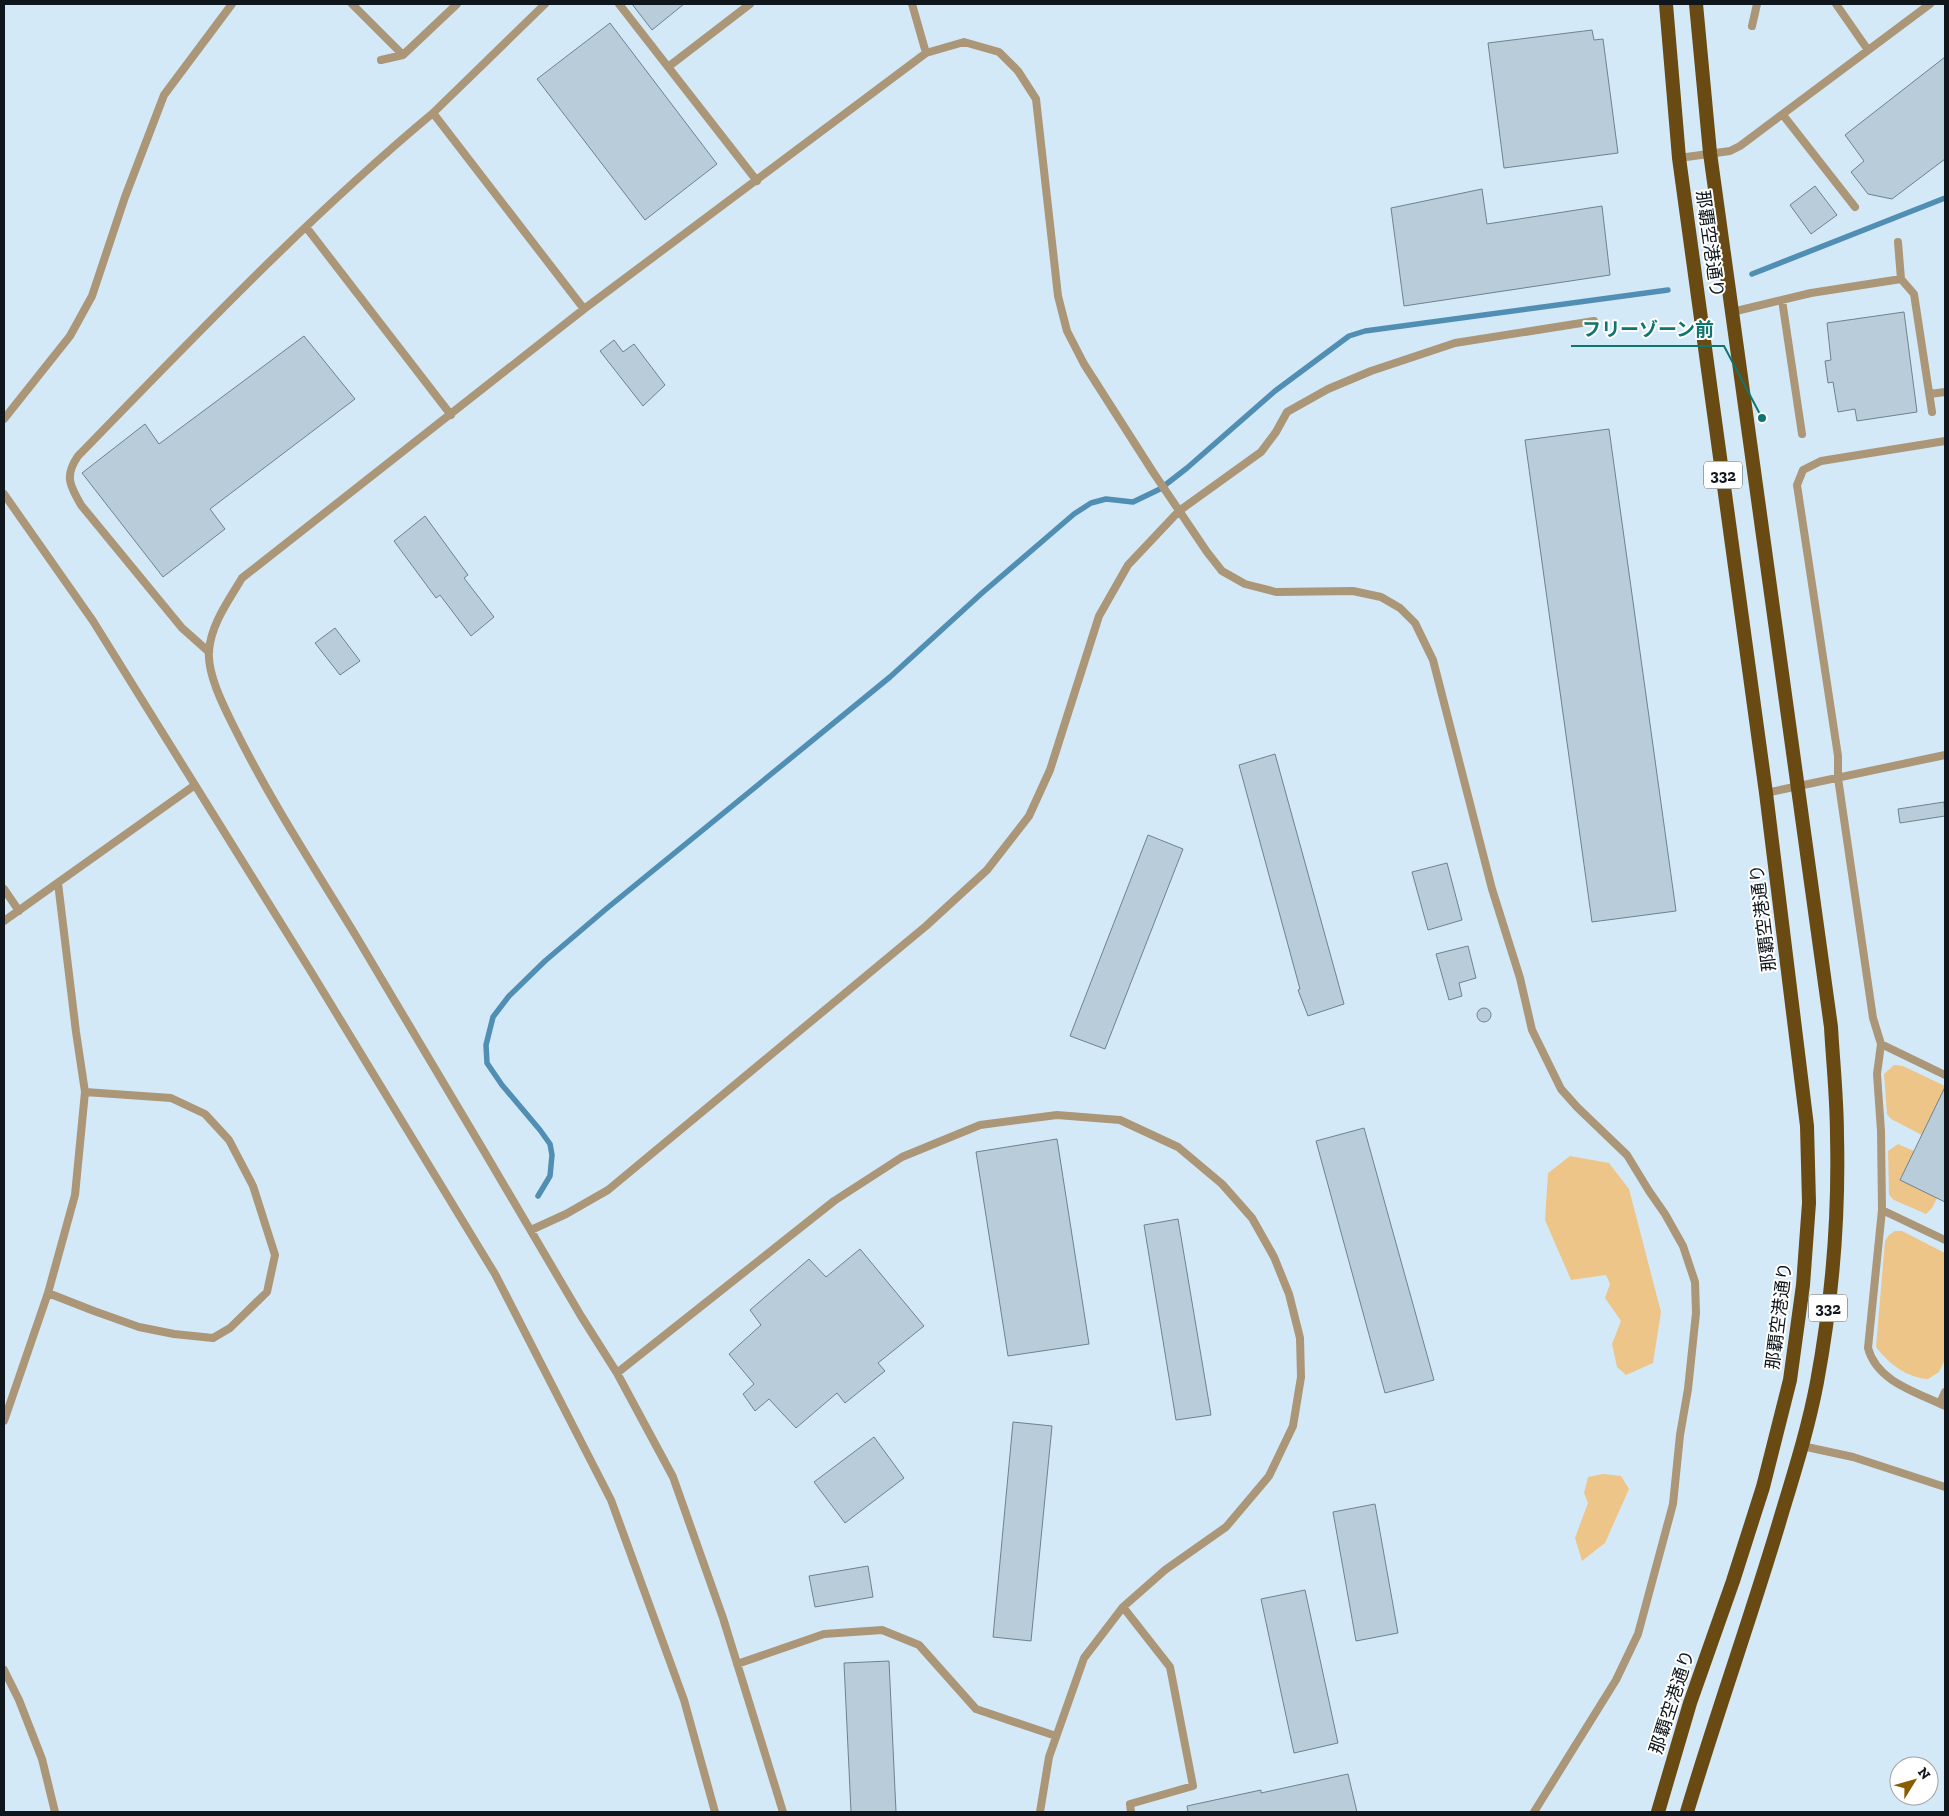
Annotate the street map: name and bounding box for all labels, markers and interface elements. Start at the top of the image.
street label: 那覇空港通り [1692,189,1728,299]
callout: フリーゾーン前 [1571,312,1724,346]
text: フリーゾーン前 [1582,318,1714,341]
road number: 332 [1704,462,1742,488]
street label: 那覇空港通り [1746,863,1780,973]
street label: 那覇空港通り [1762,1261,1796,1371]
road number: 332 [1809,1295,1847,1322]
street label: 那覇空港通り [1645,1647,1699,1757]
north arrow [1889,1756,1939,1806]
text: N [1914,1764,1934,1783]

